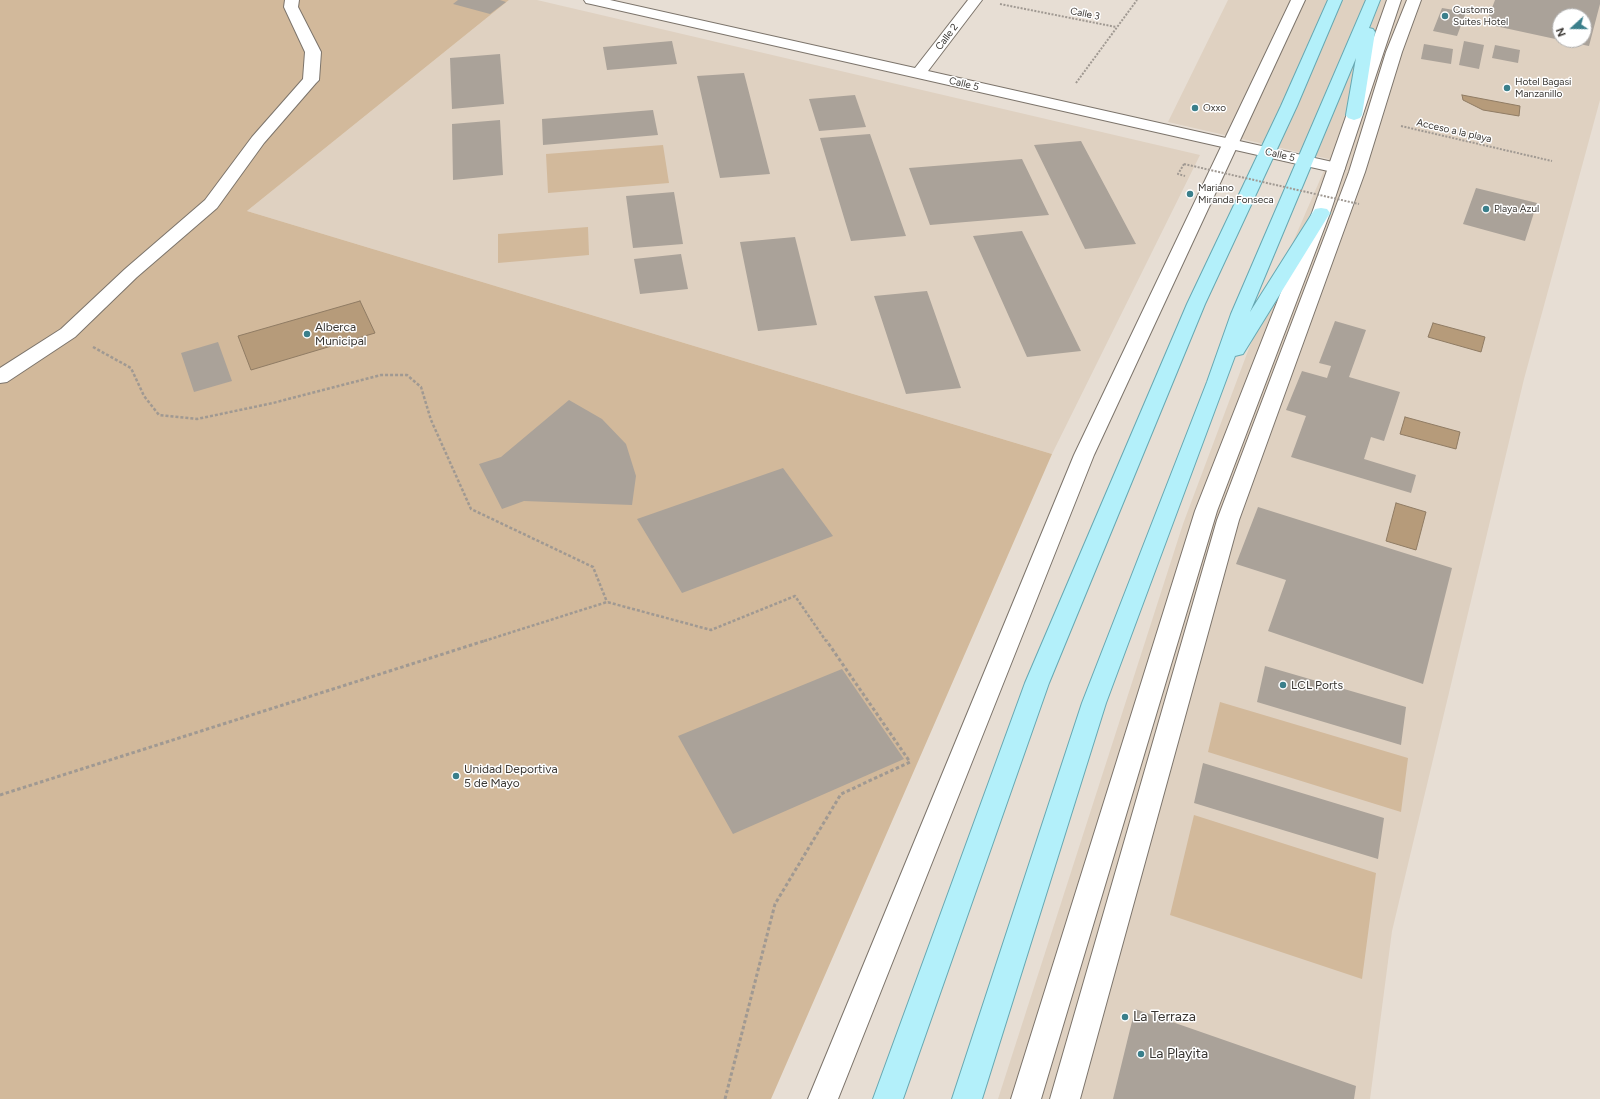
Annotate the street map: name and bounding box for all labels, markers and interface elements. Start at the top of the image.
place label: Customs Suites Hotel [1453,4,1508,28]
street label: Calle 3 [1069,5,1101,23]
north arrow [1552,8,1592,48]
marker: Customs Suites Hotel [1440,11,1450,21]
street label: Calle 2 [933,21,961,53]
text: N [1554,26,1569,38]
street label: Calle 5 [948,75,980,93]
place label: Hotel Bagasi Manzanillo [1515,76,1571,100]
marker: Hotel Bagasi Manzanillo [1502,83,1512,93]
place label: Oxxo [1203,102,1226,114]
marker: Oxxo [1190,103,1200,113]
street label: Acceso a la playa [1415,117,1493,145]
street label: Calle 5 [1264,146,1296,164]
place label: Mariano Miranda Fonseca [1198,182,1274,206]
marker: Mariano Miranda Fonseca [1185,189,1195,199]
place label: Playa Azul [1494,203,1539,215]
marker: Playa Azul [1481,204,1491,214]
place label: Alberca Municipal [315,320,366,348]
marker: Alberca Municipal [302,329,312,339]
place label: LCL Ports [1291,678,1343,692]
marker: LCL Ports [1278,680,1288,690]
place label: Unidad Deportiva 5 de Mayo [464,762,558,790]
marker: Unidad Deportiva 5 de Mayo [451,771,461,781]
place label: La Terraza [1133,1009,1196,1025]
marker: La Terraza [1120,1012,1130,1022]
place label: La Playita [1149,1046,1208,1062]
marker: La Playita [1136,1049,1146,1059]

